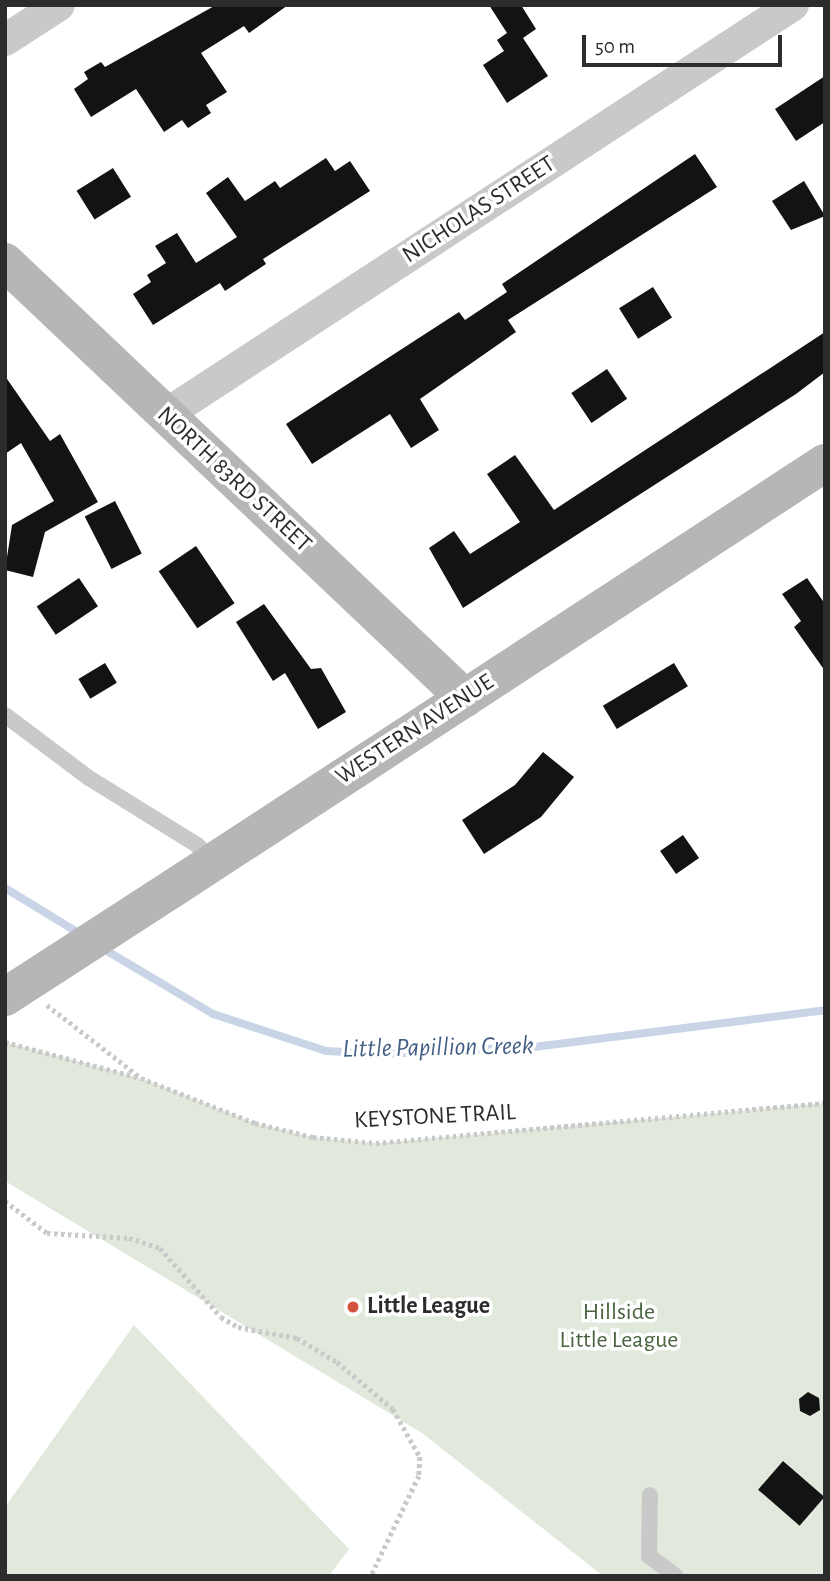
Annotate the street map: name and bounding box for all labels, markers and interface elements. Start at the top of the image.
scale bar [585,21,784,65]
text: 50 m [595,36,635,57]
street label: NICHOLAS STREET [397,150,561,270]
street label: NORTH 83RD STREET [151,401,317,559]
street label: WESTERN AVENUE [331,668,499,792]
water label: Little Papillion Creek [342,1031,534,1065]
street label: KEYSTONE TRAIL [354,1098,516,1136]
place label: Little League [367,1293,490,1321]
marker: Little League [345,1299,361,1315]
park label: Hillside Little League [560,1299,678,1355]

